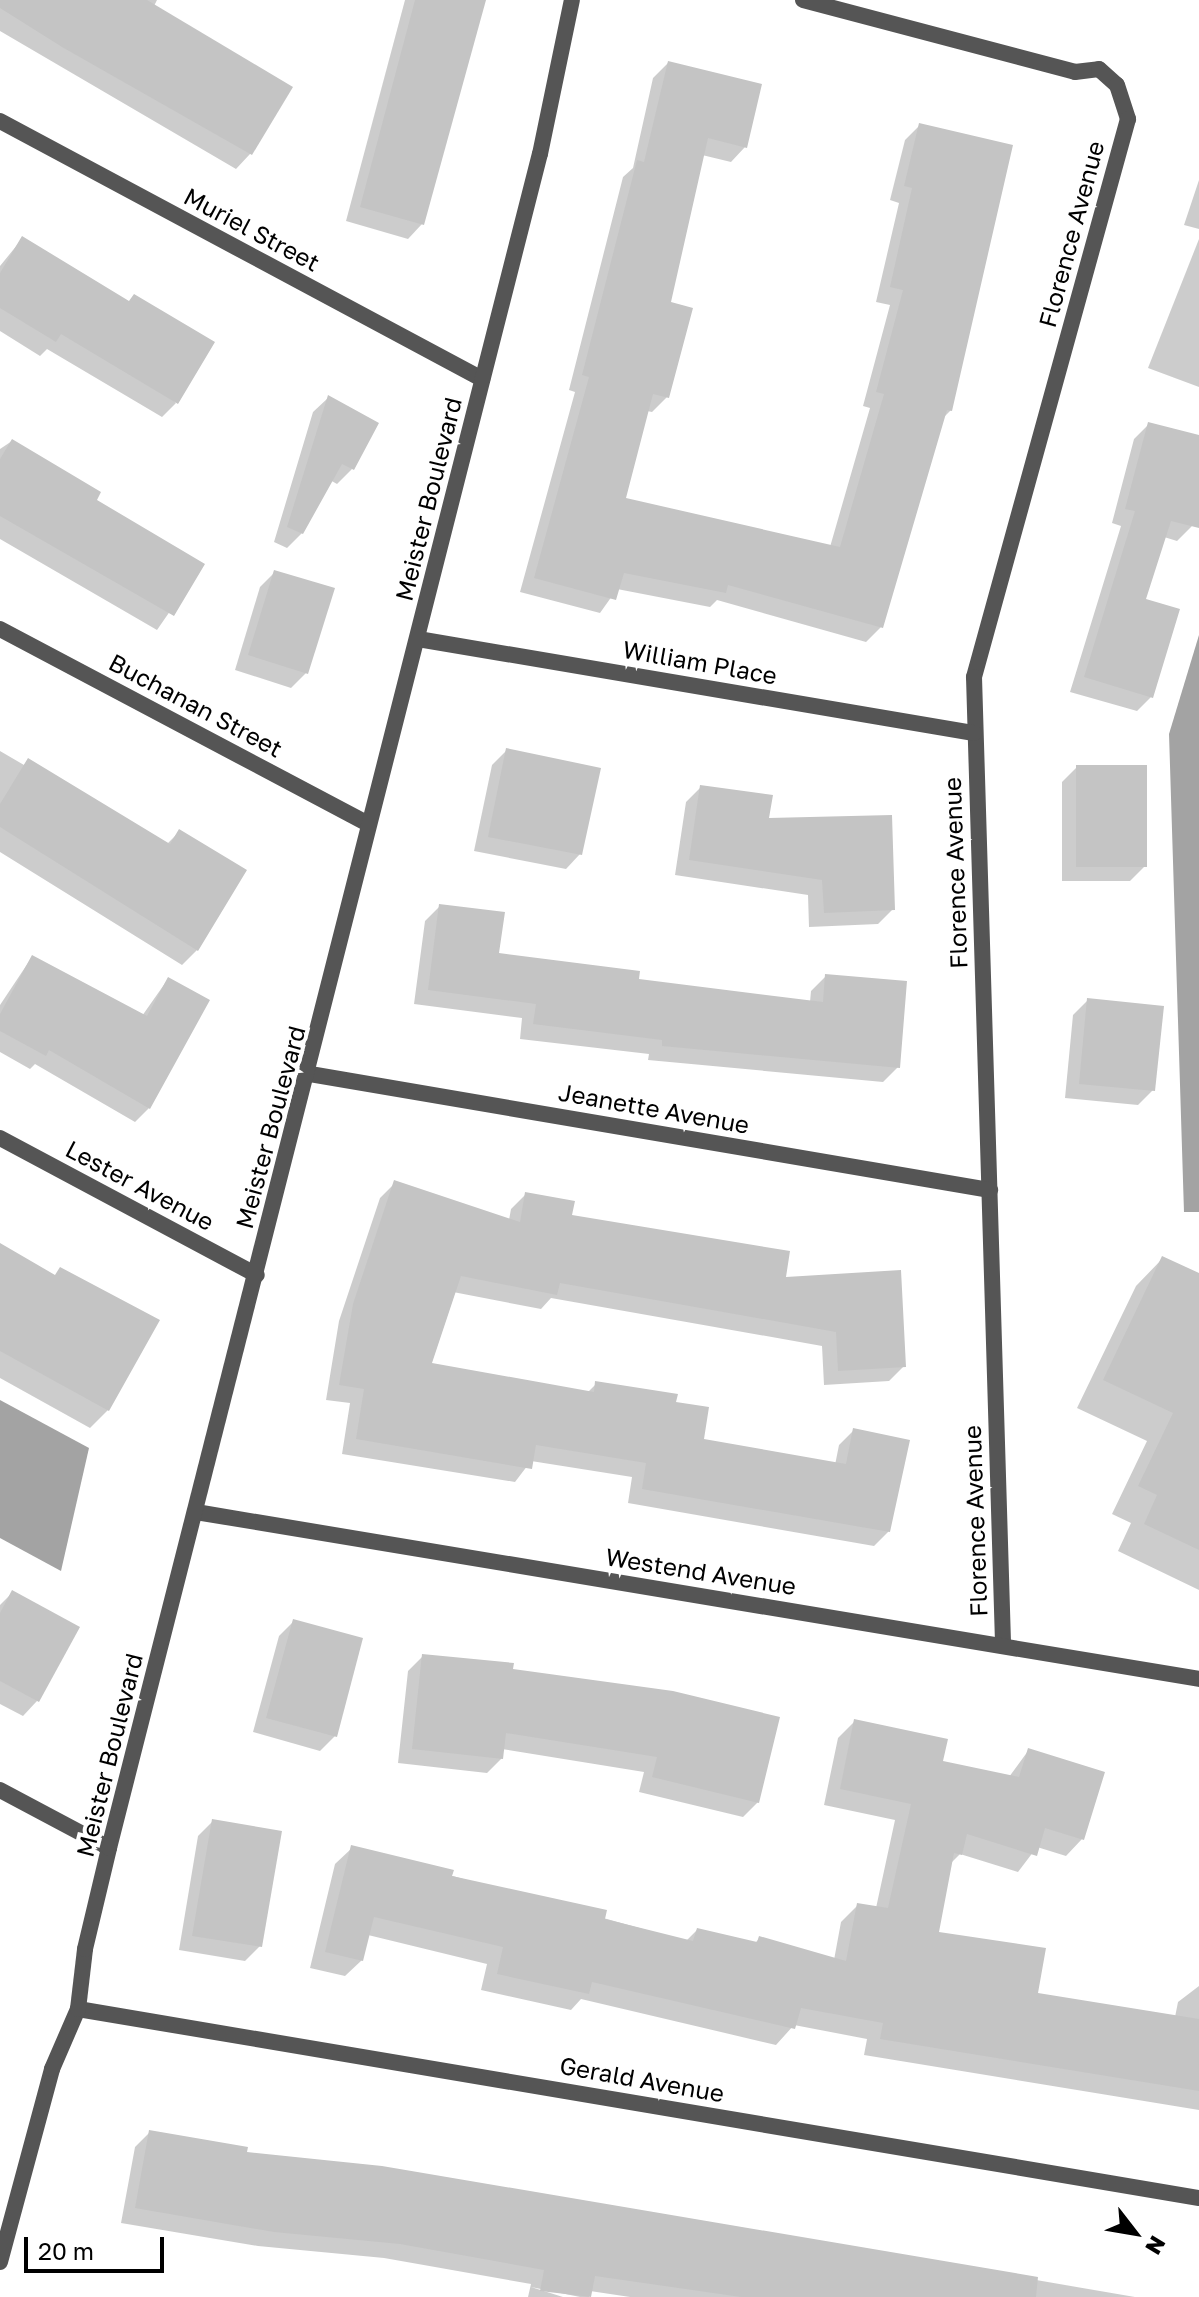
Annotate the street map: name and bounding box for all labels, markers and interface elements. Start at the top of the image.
street label: Florence Avenue [1032,138,1110,330]
street label: Muriel Street [179,181,325,277]
street label: Meister Boulevard [389,394,467,604]
street label: William Place [621,634,779,690]
street label: Buchanan Street [104,647,288,763]
street label: Florence Avenue [937,777,973,969]
street label: Meister Boulevard [229,1023,311,1231]
street label: Jeanette Avenue [556,1077,752,1139]
street label: Lester Avenue [61,1134,219,1236]
street label: Florence Avenue [957,1425,993,1617]
street label: Westend Avenue [604,1542,798,1600]
street label: Meister Boulevard [70,1650,148,1860]
street label: Gerald Avenue [558,2050,726,2108]
north arrow [1095,2193,1175,2273]
scale bar [28,2221,168,2271]
text: N [1140,2231,1172,2260]
text: 20 m [38,2236,94,2265]

